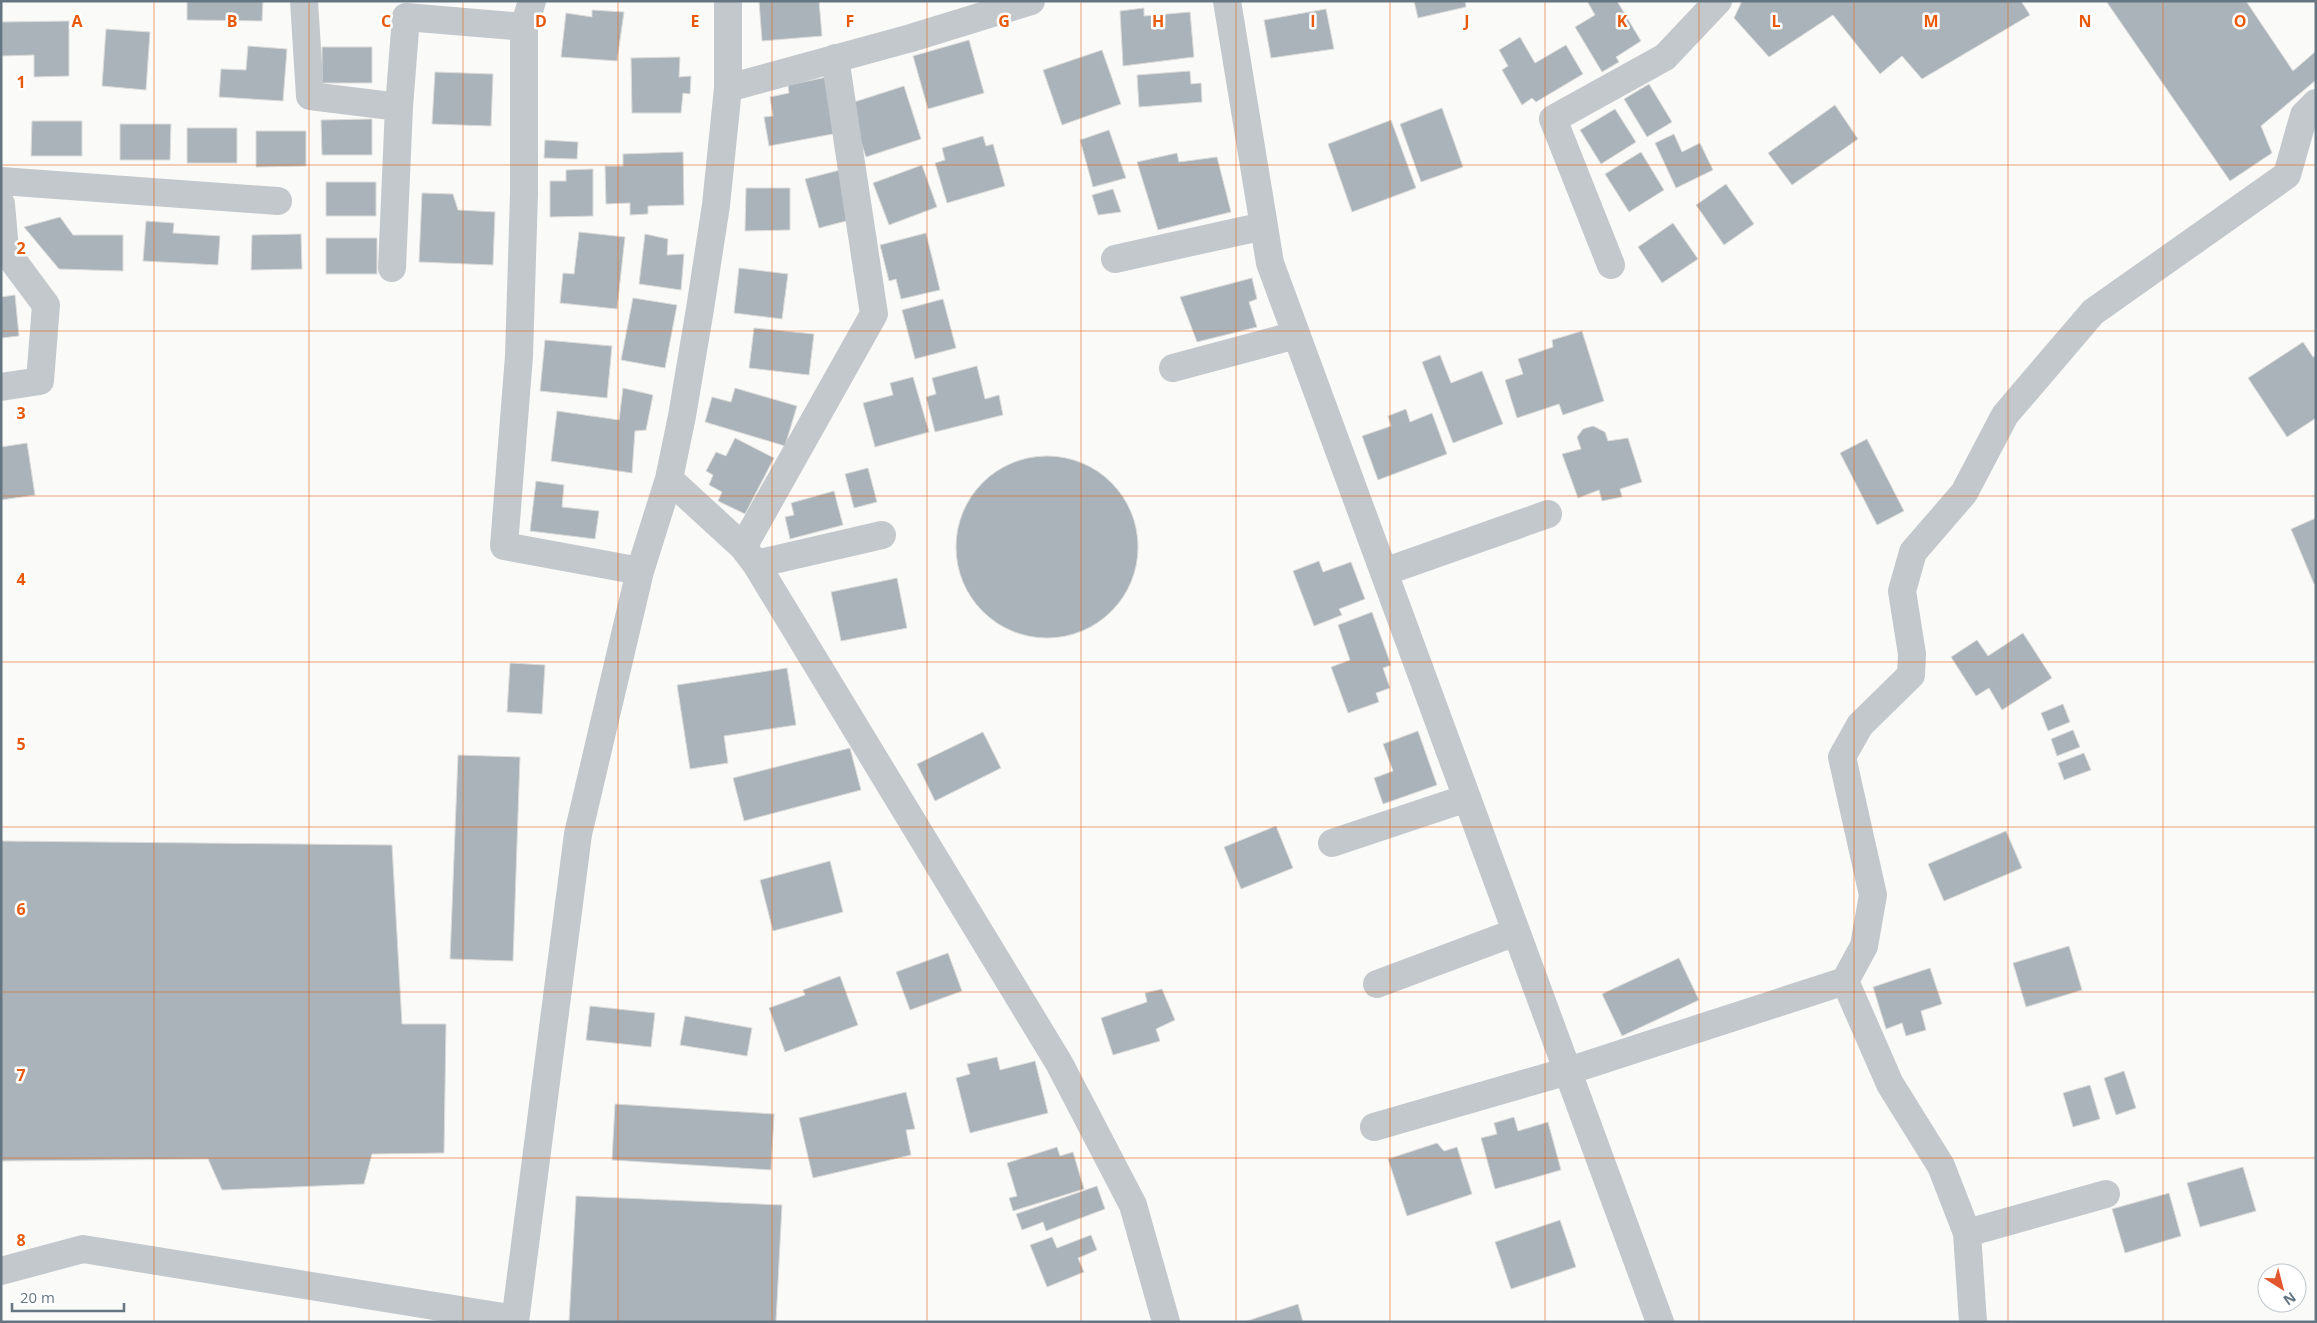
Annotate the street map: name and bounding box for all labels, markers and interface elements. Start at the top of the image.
text: A [71,10,83,32]
text: B [227,10,237,32]
text: C [381,10,391,32]
text: D [535,10,547,32]
text: E [691,10,700,32]
text: F [846,10,854,32]
text: G [998,10,1010,32]
text: H [1152,10,1164,32]
text: I [1310,10,1316,32]
text: J [1462,10,1470,32]
text: K [1617,10,1628,32]
text: L [1771,10,1781,32]
text: M [1923,10,1939,32]
text: N [2078,10,2092,32]
text: O [2234,10,2246,32]
text: 1 [16,71,26,93]
text: 2 [16,237,26,259]
text: 3 [16,402,26,424]
text: 4 [16,568,26,590]
text: 5 [16,733,26,755]
text: 6 [16,898,26,920]
text: 7 [16,1064,26,1086]
text: 8 [16,1229,26,1251]
north arrow [2257,1263,2307,1313]
scale bar [12,1280,125,1312]
text: 20 m [20,1287,55,1307]
text: N [2280,1288,2300,1310]

